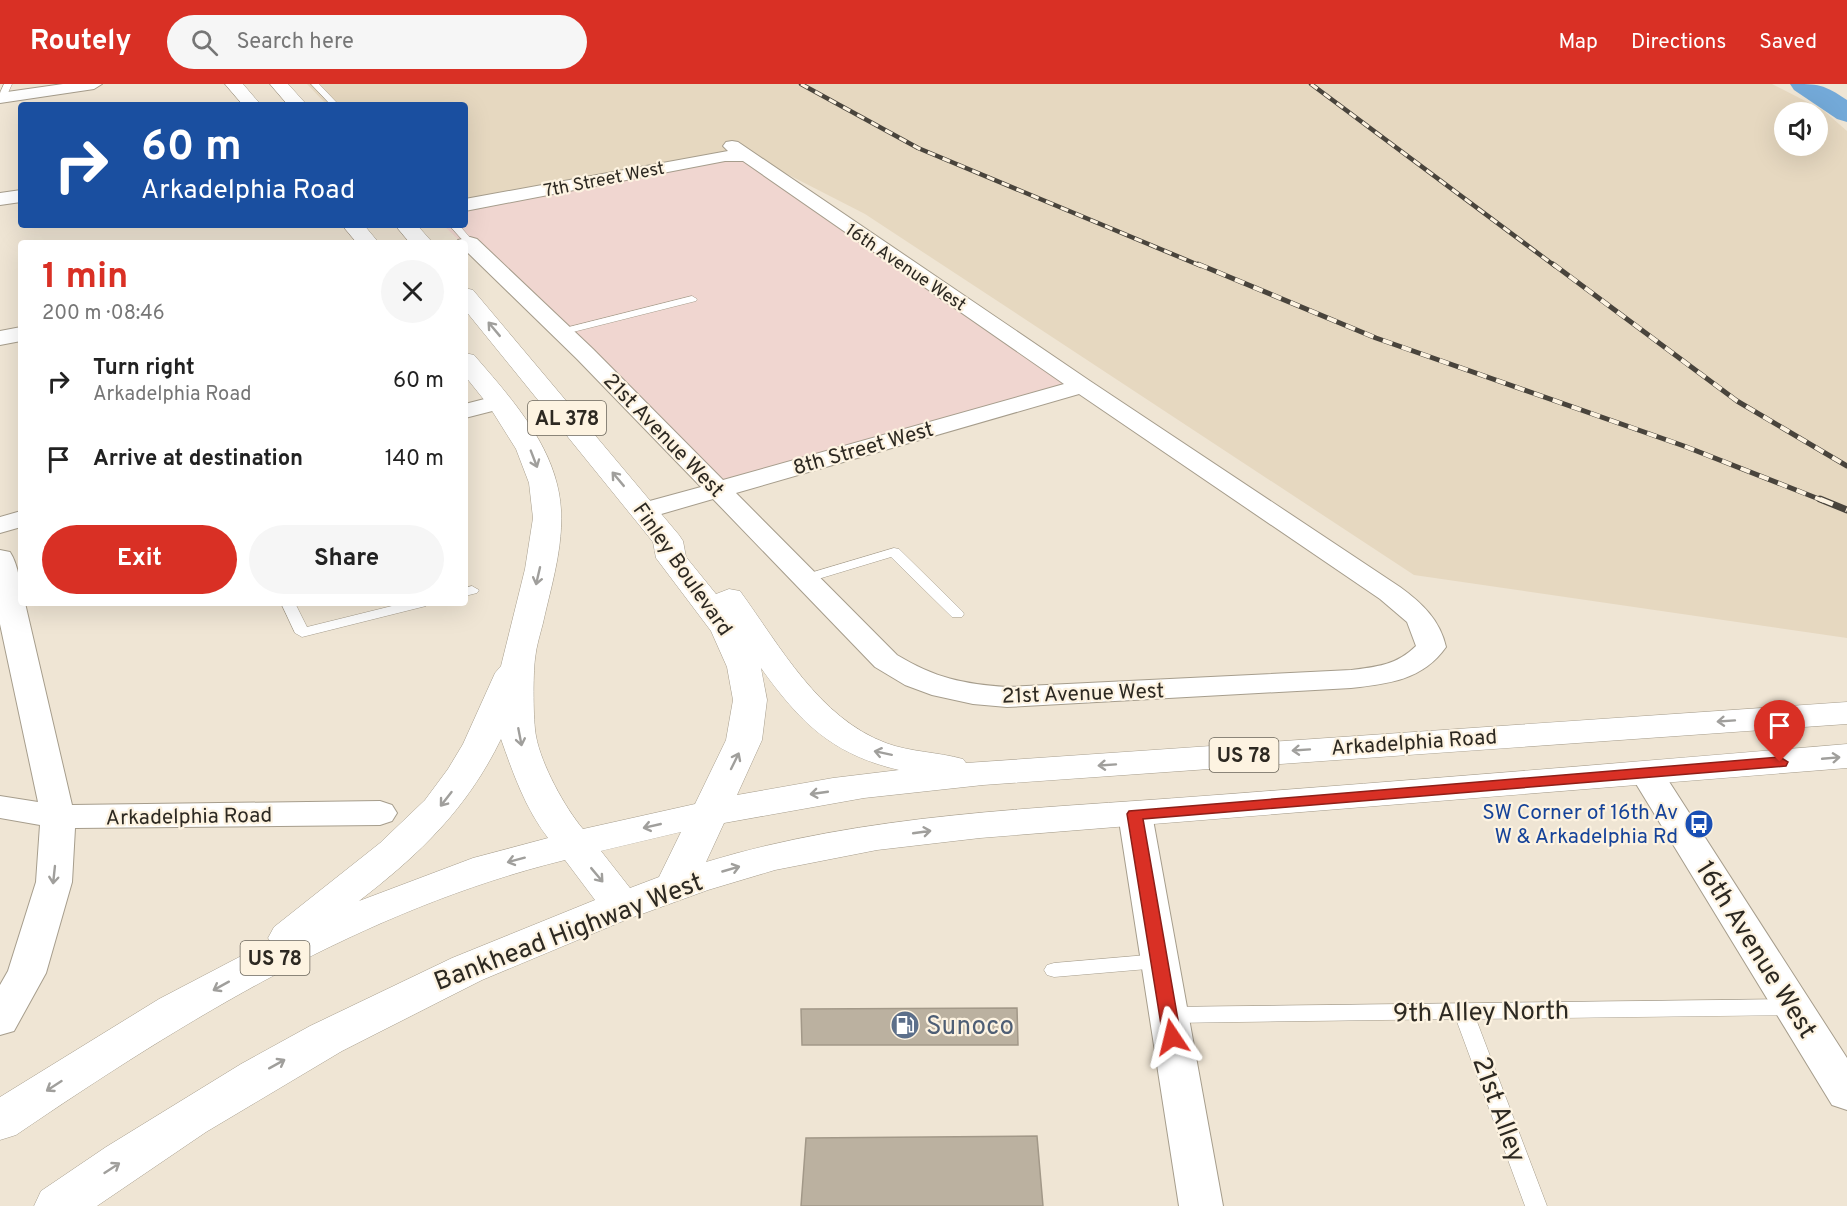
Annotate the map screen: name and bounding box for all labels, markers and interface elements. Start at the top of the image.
search box [167,15,587,69]
text: Routely [30,24,131,60]
icon: search [188,26,221,59]
text: Search here [236,29,354,56]
text: Map [1558,29,1598,56]
text: Directions [1631,29,1726,56]
text: Saved [1759,29,1817,56]
map controls [1774,102,1828,156]
button: sound [1774,102,1828,156]
text: 60 m [141,122,242,175]
icon: right [42,126,120,204]
street label: 7th Street West [542,158,667,203]
text: Arkadelphia Road [141,174,355,208]
street label: 16th Avenue West [840,219,970,317]
text: 1 min [42,255,128,301]
button: close [381,260,444,323]
text: 200 m · 08:46 [42,301,165,327]
one-way arrow [487,321,500,337]
text: Turn right [93,355,195,382]
icon: right [42,365,75,398]
text: 60 m [393,368,444,395]
street label: 21st Avenue West [597,368,729,504]
text: Arkadelphia Road [93,382,252,408]
road number: AL 378 [528,401,606,435]
street label: 8th Street West [790,416,937,482]
icon: arrive [42,443,75,476]
text: Arrive at destination [93,446,303,473]
text: 140 m [385,446,444,473]
one-way arrow [529,449,540,468]
one-way arrow [612,472,625,488]
street label: Finley Boulevard [626,498,738,642]
button: Exit [42,525,237,594]
button: Share [249,525,444,594]
one-way arrow [532,566,544,585]
street label: 21st Avenue West [1001,678,1165,711]
pin [1754,700,1805,762]
icon: arrive [1763,709,1796,742]
one-way arrow [1716,716,1736,727]
street label: Arkadelphia Road [1330,724,1498,763]
one-way arrow [515,727,526,746]
road number: US 78 [1210,738,1278,772]
one-way arrow [1292,745,1312,756]
one-way arrow [874,747,893,758]
one-way arrow [729,752,741,770]
one-way arrow [1820,752,1840,763]
one-way arrow [1098,759,1117,770]
one-way arrow [810,787,829,798]
one-way arrow [440,790,452,806]
place label: SW Corner of 16th Av W & Arkadelphia Rd [1482,800,1678,851]
street label: Arkadelphia Road [106,803,273,832]
bus stop icon: SW Corner of 16th Av W & Arkadelphia Rd [1683,808,1715,840]
one-way arrow [642,821,661,833]
one-way arrow [911,827,931,838]
one-way arrow [507,855,526,866]
street label: 16th Avenue West [1687,855,1823,1045]
one-way arrow [721,863,740,874]
one-way arrow [48,865,59,885]
street label: Bankhead Highway West [430,867,708,1000]
one-way arrow [591,867,604,883]
road number: US 78 [240,941,310,975]
one-way arrow [213,981,231,992]
street label: 9th Alley North [1393,995,1570,1032]
position arrow [1140,1005,1204,1069]
fuel station icon: Sunoco [889,1009,921,1041]
place label: Sunoco [926,1011,1014,1044]
street label: 21st Alley [1463,1052,1532,1167]
one-way arrow [268,1058,285,1070]
one-way arrow [45,1079,62,1092]
one-way arrow [103,1161,120,1174]

